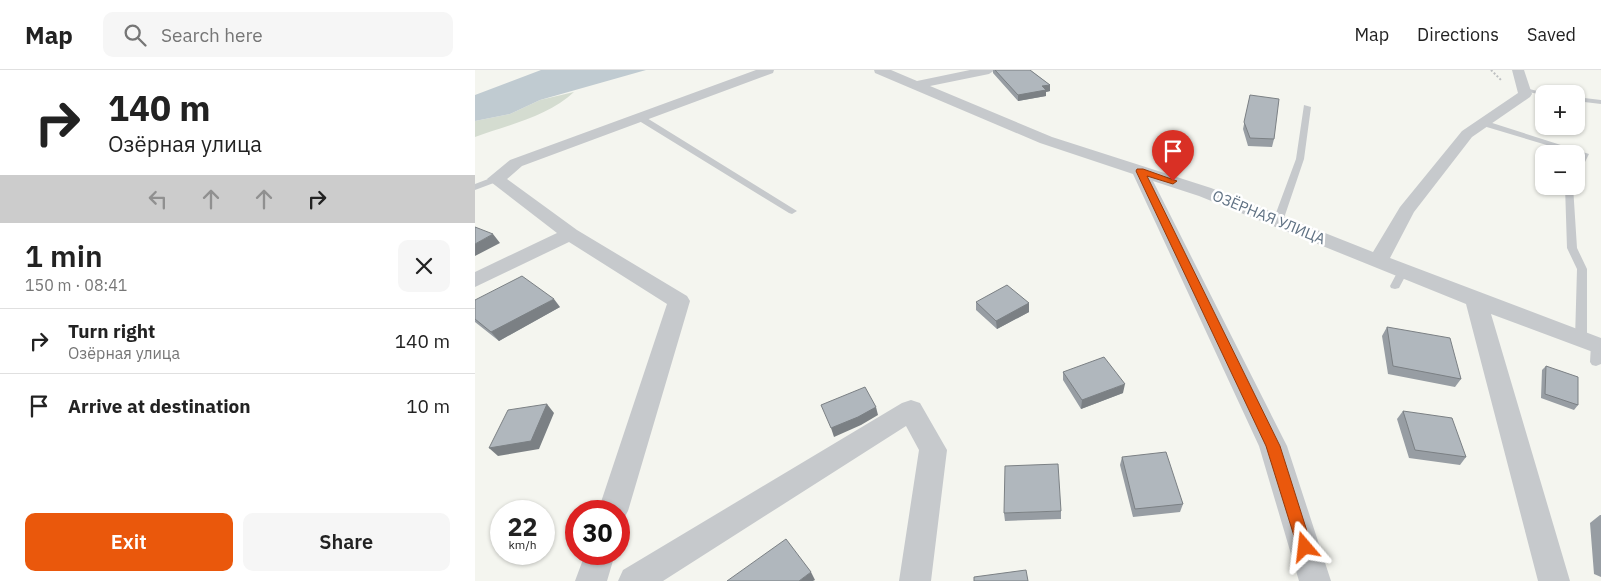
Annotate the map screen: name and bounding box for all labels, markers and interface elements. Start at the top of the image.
search box [103,12,453,57]
text: Map [25,19,73,51]
icon: search [121,21,149,49]
text: Search here [161,23,263,47]
text: Map [1354,23,1389,46]
text: Directions [1417,23,1499,46]
text: Saved [1527,23,1576,46]
text: 140 m [108,85,211,131]
map controls [1535,85,1585,195]
button: + [1535,85,1585,135]
icon: right [25,90,90,155]
text: Озёрная улица [108,129,262,158]
pin [1152,130,1194,181]
icon: arrive [1159,137,1187,165]
button: − [1535,145,1585,195]
icon: left [144,185,172,213]
icon: ahead [197,185,225,213]
icon: ahead [250,185,278,213]
icon: right [303,185,331,213]
street label: ОЗЁРНАЯ УЛИЦА [1210,186,1329,248]
text: 1 min [25,236,103,275]
button: close [398,240,450,292]
text: 150 m · 08:41 [25,275,127,295]
text: Turn right [68,319,155,343]
icon: right [25,327,53,355]
text: 140 m [395,329,450,353]
text: Озёрная улица [68,343,180,363]
icon: arrive [25,392,53,420]
text: Arrive at destination [68,394,251,418]
text: 10 m [406,394,450,418]
speed limit sign: 30 [565,500,630,565]
text: 22 [507,510,538,543]
button: Exit [25,513,233,571]
button: Share [243,513,450,571]
position arrow [1278,520,1330,572]
text: km/h [508,537,537,552]

